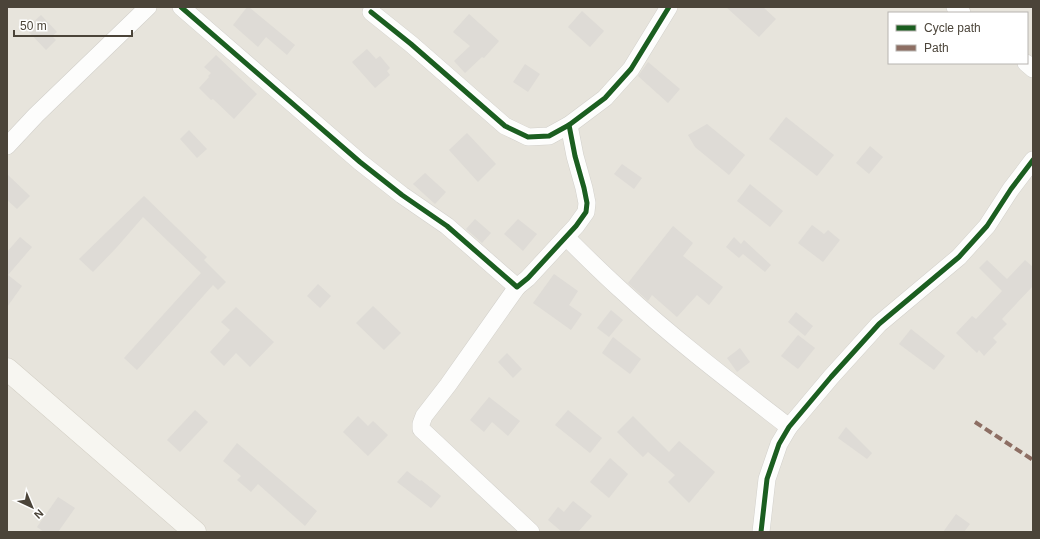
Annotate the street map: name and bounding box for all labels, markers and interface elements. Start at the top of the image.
scale bar [14,12,132,38]
legend [888,12,1028,64]
text: 50 m [20,19,47,33]
text: Cycle path [924,21,981,35]
text: Path [924,41,949,55]
north arrow [12,487,52,527]
text: N [32,507,46,521]

